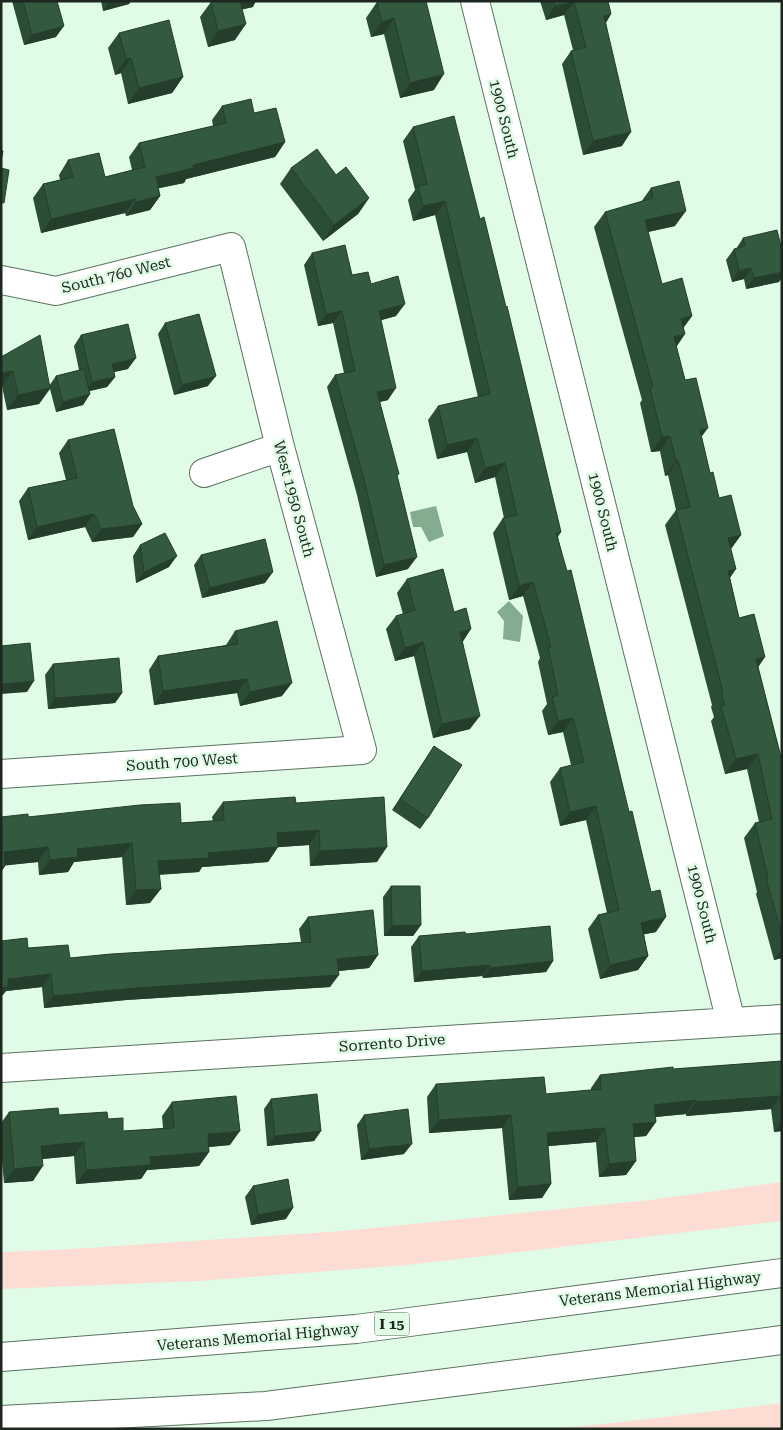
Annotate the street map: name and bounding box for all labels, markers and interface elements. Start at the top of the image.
street label: 1900 South [485,78,523,161]
street label: South 760 West [60,253,173,297]
street label: West 1950 South [270,439,318,560]
street label: 1900 South [584,471,622,554]
street label: South 700 West [126,749,239,775]
street label: 1900 South [683,863,721,946]
street label: Sorrento Drive [338,1030,446,1056]
street label: Veterans Memorial Highway [558,1268,762,1310]
road number: I 15 [374,1312,410,1336]
street label: Veterans Memorial Highway [156,1319,360,1355]

